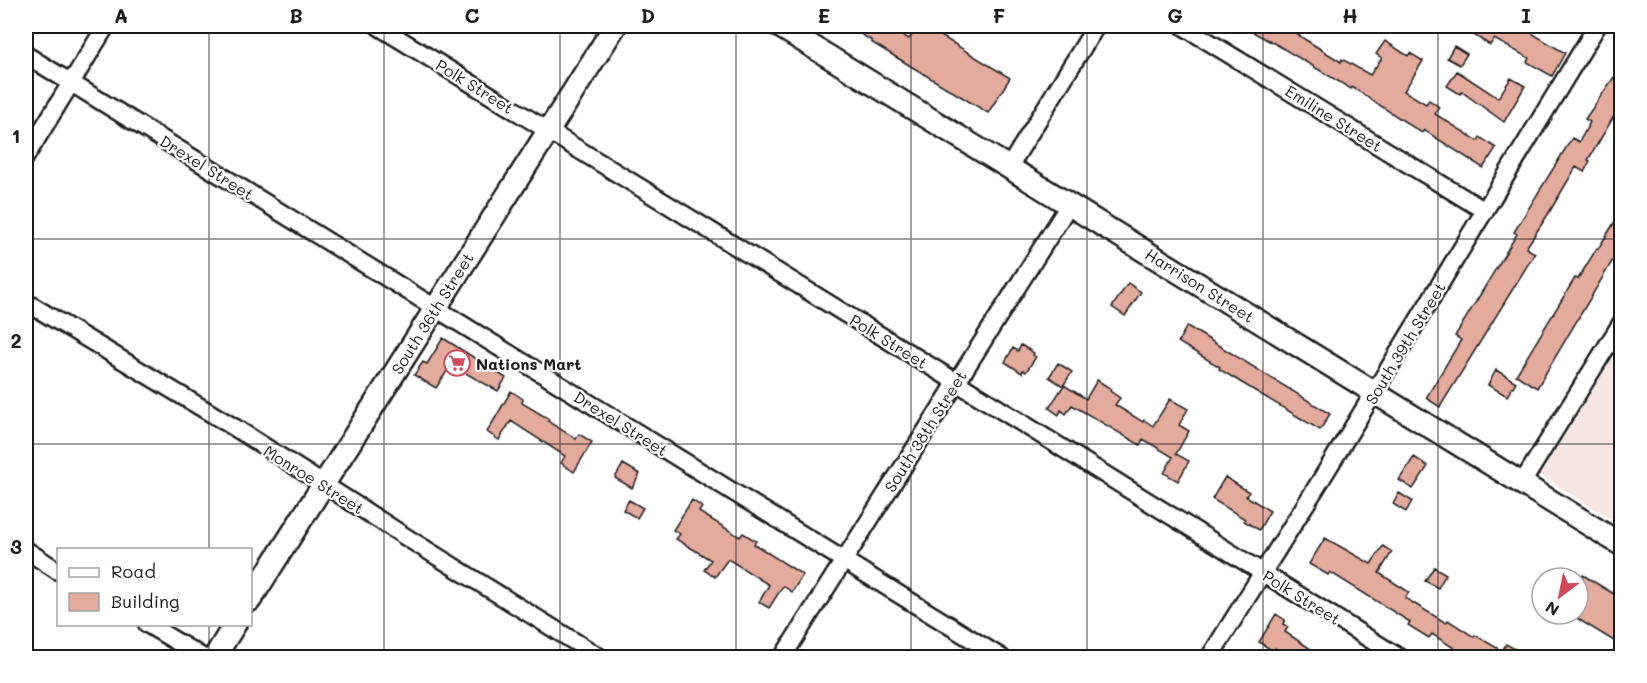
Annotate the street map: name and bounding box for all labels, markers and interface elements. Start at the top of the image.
text: A [114,2,128,28]
text: B [289,2,303,28]
text: C [465,2,480,28]
text: D [641,2,655,28]
text: E [818,2,830,28]
text: F [993,2,1006,28]
text: G [1167,2,1183,28]
text: H [1342,2,1358,28]
text: I [1521,2,1531,28]
street label: Polk Street [432,54,518,118]
street label: Emiline Street [1282,80,1386,156]
text: 1 [12,122,20,148]
street label: Drexel Street [156,130,258,204]
street label: Harrison Street [1142,243,1258,327]
street label: South 36th Street [386,248,478,378]
street label: South 39th Street [1360,278,1450,408]
street label: Polk Street [846,309,932,373]
text: 2 [10,327,22,353]
supermarket icon: Nations Mart [442,348,472,378]
place label: Nations Mart [476,353,581,374]
street label: South 38th Street [879,366,971,496]
street label: Drexel Street [570,386,672,460]
street label: Monroe Street [260,440,368,518]
text: 3 [10,533,22,559]
legend [57,548,252,626]
text: Road [111,559,156,583]
street label: Polk Street [1259,565,1345,629]
north arrow [1530,566,1590,626]
text: Building [111,589,179,613]
text: N [1541,597,1563,621]

